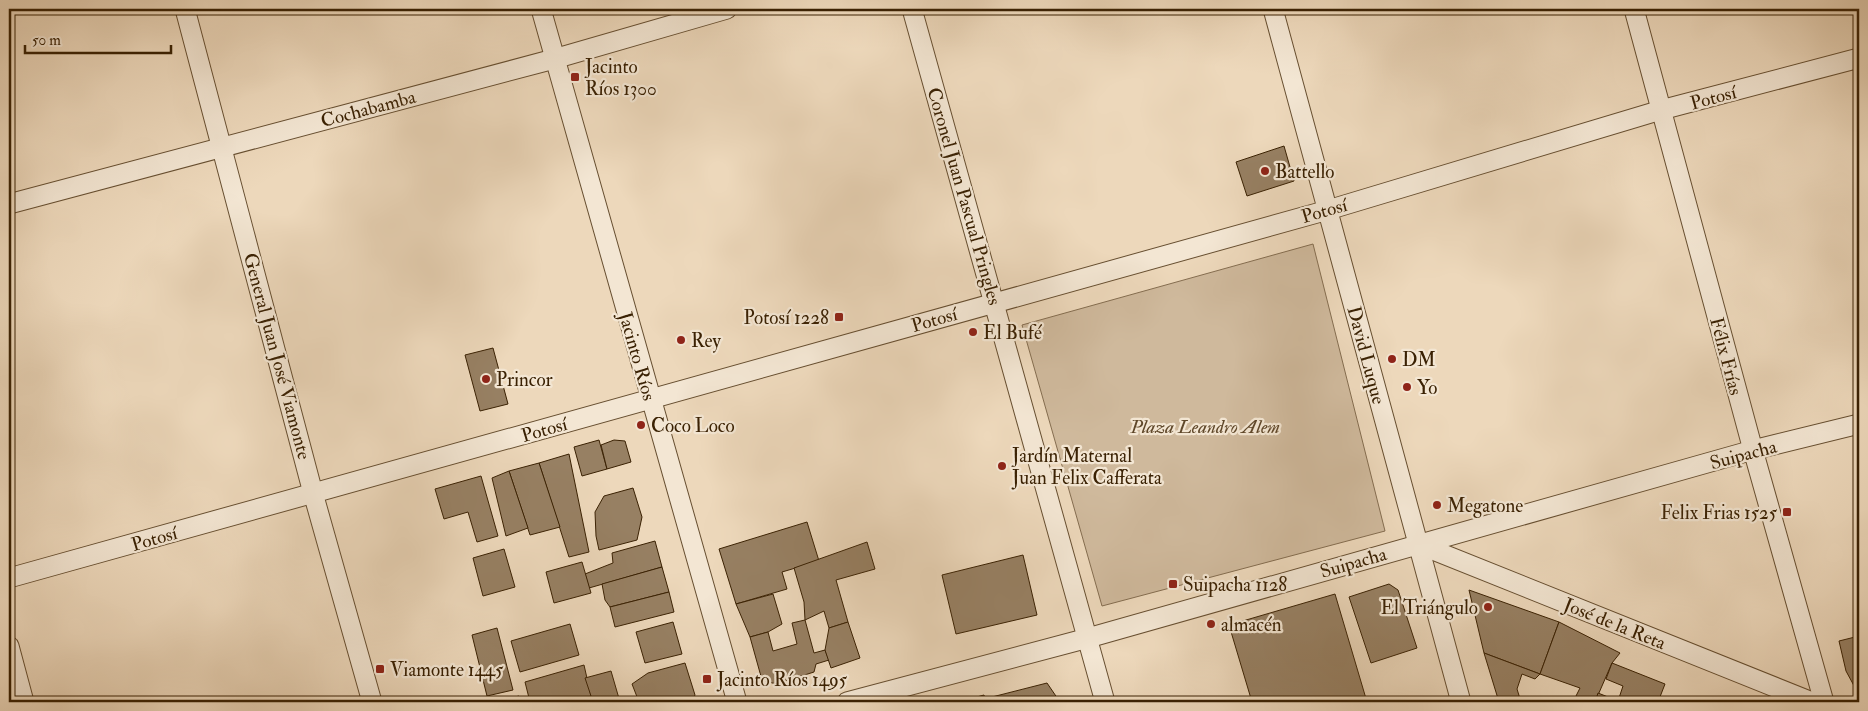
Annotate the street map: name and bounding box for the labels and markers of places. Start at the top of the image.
place label: Jacinto Ríos 1300 [584,55,657,101]
marker: Jacinto Ríos 1300 [569,71,581,83]
place label: Battello [1275,160,1334,184]
marker: Battello [1259,165,1271,177]
place label: Potosí 1228 [744,306,829,330]
marker: Potosí 1228 [833,311,845,323]
place label: El Bufé [983,321,1042,345]
marker: El Bufé [967,326,979,338]
place label: Rey [691,329,721,353]
marker: Rey [675,334,687,346]
place label: DM [1402,348,1436,372]
marker: DM [1386,353,1398,365]
place label: Princor [496,368,553,392]
marker: Princor [480,373,492,385]
place label: Yo [1417,376,1437,400]
marker: Yo [1401,381,1413,393]
place label: Coco Loco [651,414,735,438]
marker: Coco Loco [635,419,647,431]
place label: Jardín Maternal Juan Felix Cafferata [1011,444,1162,490]
marker: Jardín Maternal Juan Felix Cafferata [996,460,1008,472]
place label: Megatone [1447,494,1523,518]
marker: Megatone [1431,499,1443,511]
place label: Felix Frias 1525 [1660,501,1778,525]
marker: Felix Frias 1525 [1781,506,1793,518]
place label: Suipacha 1128 [1183,573,1287,598]
marker: Suipacha 1128 [1167,578,1179,590]
place label: El Triángulo [1380,596,1478,620]
marker: El Triángulo [1482,601,1494,613]
place label: almacén [1221,613,1282,637]
marker: almacén [1205,618,1217,630]
place label: Viamonte 1445 [390,658,504,682]
marker: Viamonte 1445 [374,663,386,675]
place label: Jacinto Ríos 1495 [716,668,848,692]
marker: Jacinto Ríos 1495 [701,673,713,685]

